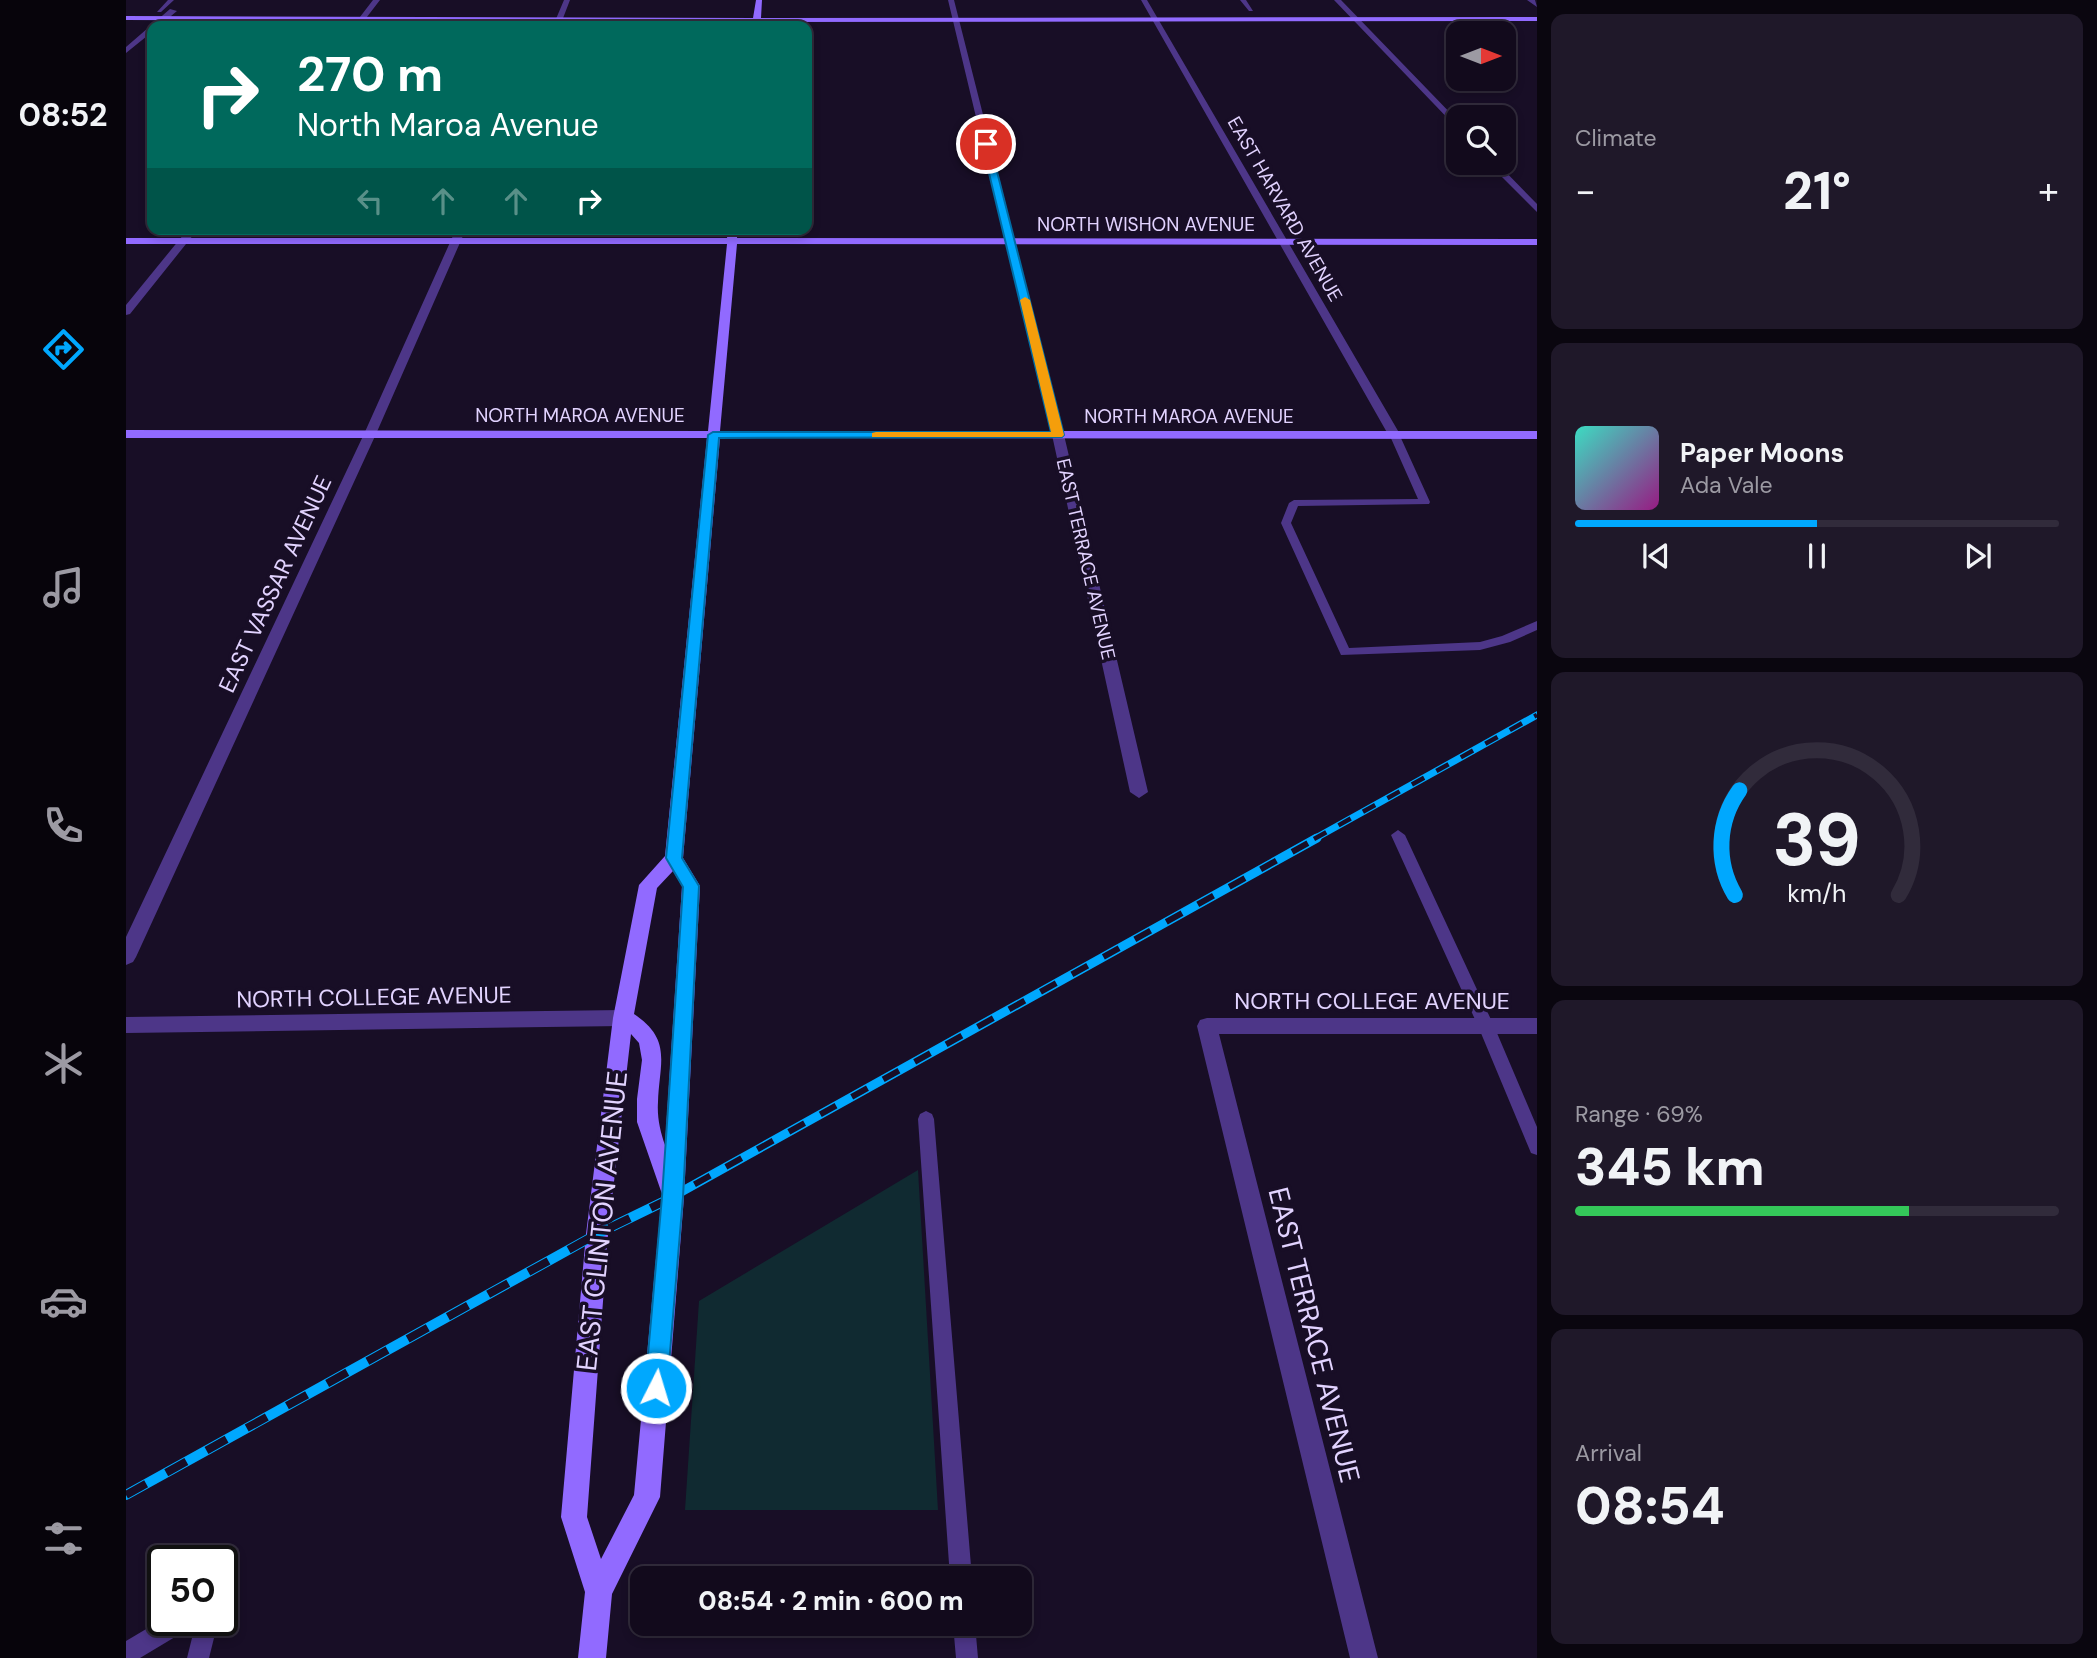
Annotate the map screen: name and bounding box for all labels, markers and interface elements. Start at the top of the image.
north arrow [1446,21,1516,91]
map controls [1446,21,1516,175]
text: 270 m [297,42,443,106]
icon: right [182,49,273,140]
text: 08:52 [18,94,108,136]
text: North Maroa Avenue [297,104,599,146]
button: search [1446,105,1516,175]
street label: EAST HARVARD AVENUE [1222,112,1348,306]
pin [956,114,1016,174]
text: Climate [1575,123,1657,153]
icon: arrive [967,125,1005,163]
text: 21° [1783,157,1851,225]
text: − [1575,166,1596,216]
text: + [2038,166,2059,216]
icon: left [351,182,389,220]
icon: ahead [424,182,462,220]
icon: ahead [497,182,535,220]
icon: right [570,182,608,220]
street label: NORTH WISHON AVENUE [1037,212,1255,237]
icon: directions [39,325,88,374]
street label: NORTH MAROA AVENUE [475,403,685,428]
street label: NORTH MAROA AVENUE [1084,404,1294,429]
text: Paper Moons [1680,436,1844,470]
street label: EAST TERRACE AVENUE [1051,456,1121,662]
text: Ada Vale [1680,470,1773,500]
street label: EAST VASSAR AVENUE [212,471,338,697]
icon: previous [1637,537,1675,575]
icon: pause [1798,537,1836,575]
icon: next [1959,537,1997,575]
icon: music [39,563,88,612]
text: 39 [1773,793,1861,888]
icon: phone [39,801,88,850]
text: km/h [1787,877,1847,910]
street label: NORTH COLLEGE AVENUE [236,980,512,1014]
street label: NORTH COLLEGE AVENUE [1234,986,1510,1016]
icon: climate [39,1039,88,1088]
street label: EAST CLINTON AVENUE [568,1069,636,1373]
text: Range · 69% [1575,1099,1703,1129]
text: 345 km [1575,1133,1765,1201]
street label: EAST TERRACE AVENUE [1259,1184,1369,1486]
icon: car [39,1277,88,1326]
position arrow [619,1351,693,1425]
text: Arrival [1575,1438,1642,1468]
text: 08:54 [1575,1472,1725,1540]
icon: filters [39,1514,88,1563]
speed limit sign: 50 [147,1545,238,1636]
text: 08:54 · 2 min · 600 m [698,1584,964,1618]

